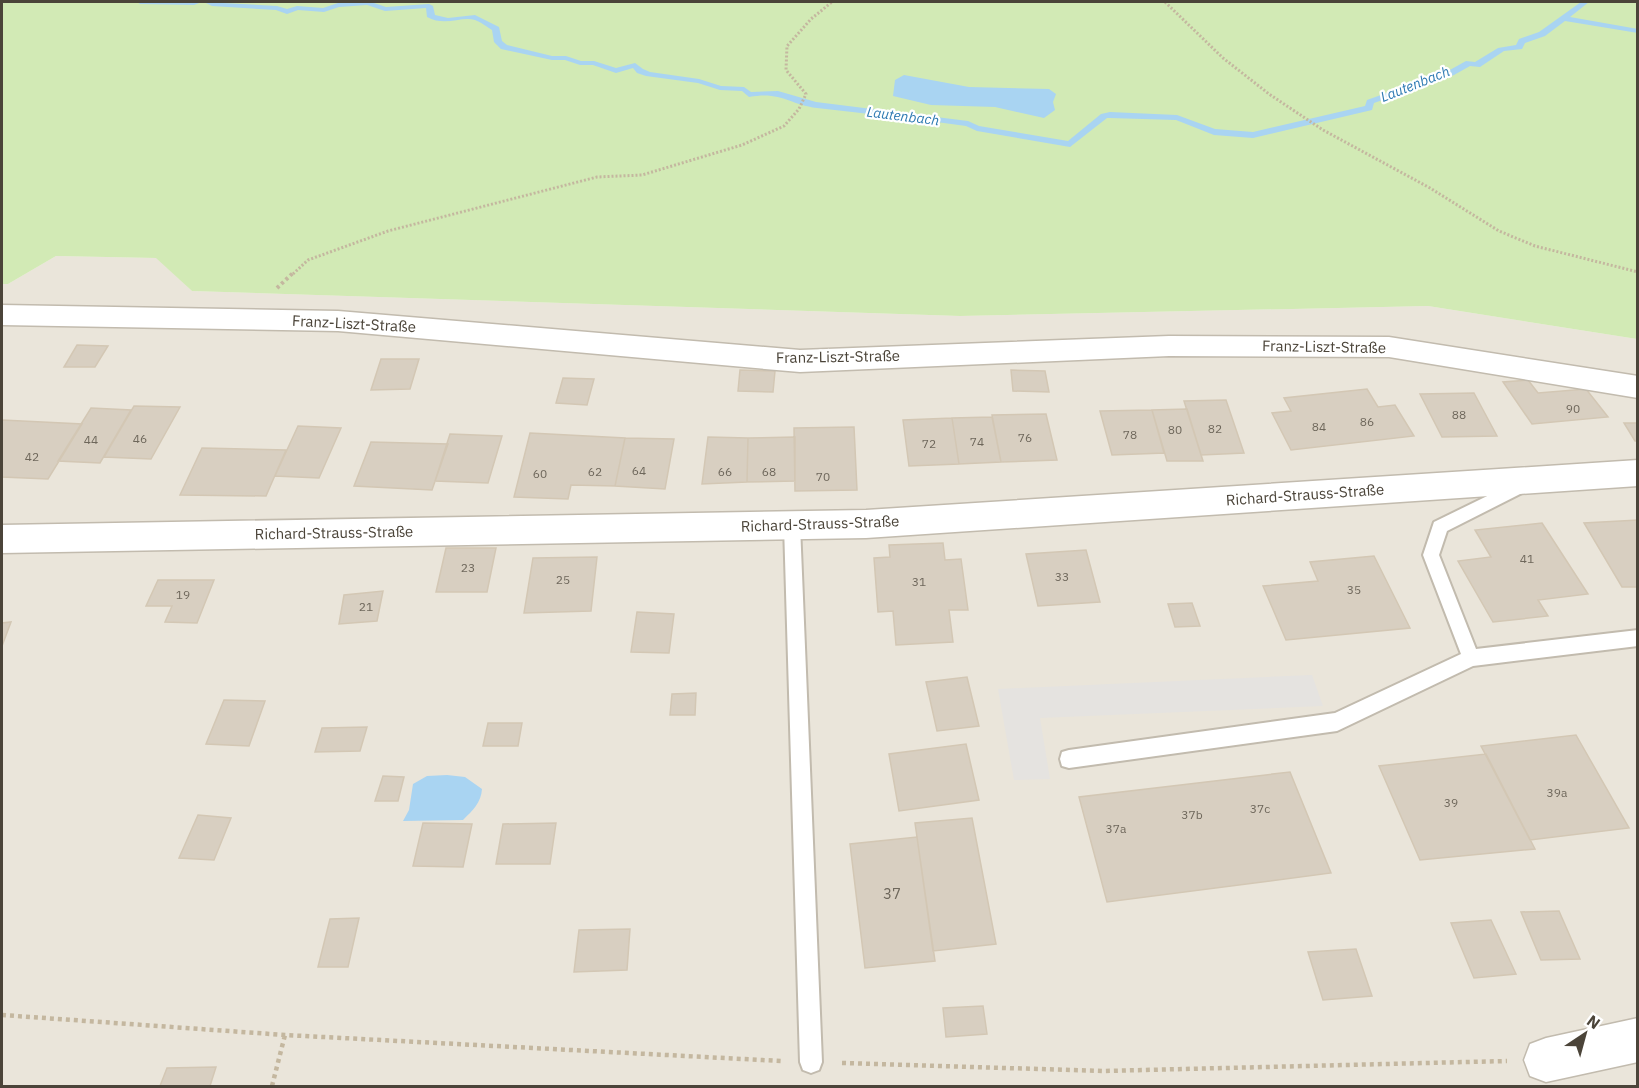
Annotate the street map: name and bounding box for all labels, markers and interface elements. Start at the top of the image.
water label: Lautenbach [1378,62,1452,106]
water label: Lautenbach [866,103,940,129]
street label: Franz-Liszt-Straße [292,311,416,336]
street label: Franz-Liszt-Straße [1262,336,1386,357]
street label: Franz-Liszt-Straße [776,346,900,367]
house number: 90 [1566,401,1580,416]
house number: 88 [1452,407,1466,422]
house number: 86 [1360,414,1374,429]
house number: 84 [1312,419,1326,434]
house number: 82 [1208,421,1222,436]
house number: 80 [1168,422,1182,437]
house number: 78 [1123,427,1137,442]
house number: 76 [1018,430,1032,445]
house number: 46 [133,431,147,446]
house number: 44 [84,432,98,447]
house number: 74 [970,434,984,449]
house number: 72 [922,436,936,451]
house number: 42 [25,449,39,464]
house number: 64 [632,463,646,478]
house number: 62 [588,464,602,479]
house number: 66 [718,464,732,479]
house number: 68 [762,464,776,479]
house number: 60 [533,466,547,481]
house number: 70 [816,469,830,484]
street label: Richard-Strauss-Straße [1225,479,1385,510]
street label: Richard-Strauss-Straße [740,511,900,536]
street label: Richard-Strauss-Straße [255,522,413,543]
house number: 41 [1520,551,1534,566]
house number: 23 [461,560,475,575]
house number: 33 [1055,569,1069,584]
house number: 25 [556,572,570,587]
house number: 31 [912,574,926,589]
house number: 35 [1347,582,1361,597]
house number: 19 [176,587,190,602]
house number: 21 [359,599,373,614]
house number: 39a [1547,785,1568,800]
house number: 39 [1444,795,1458,810]
house number: 37c [1250,801,1270,816]
house number: 37b [1181,807,1203,822]
house number: 37a [1106,821,1127,836]
house number: 37 [883,884,901,903]
north arrow [1555,1004,1615,1064]
text: N [1583,1010,1604,1033]

